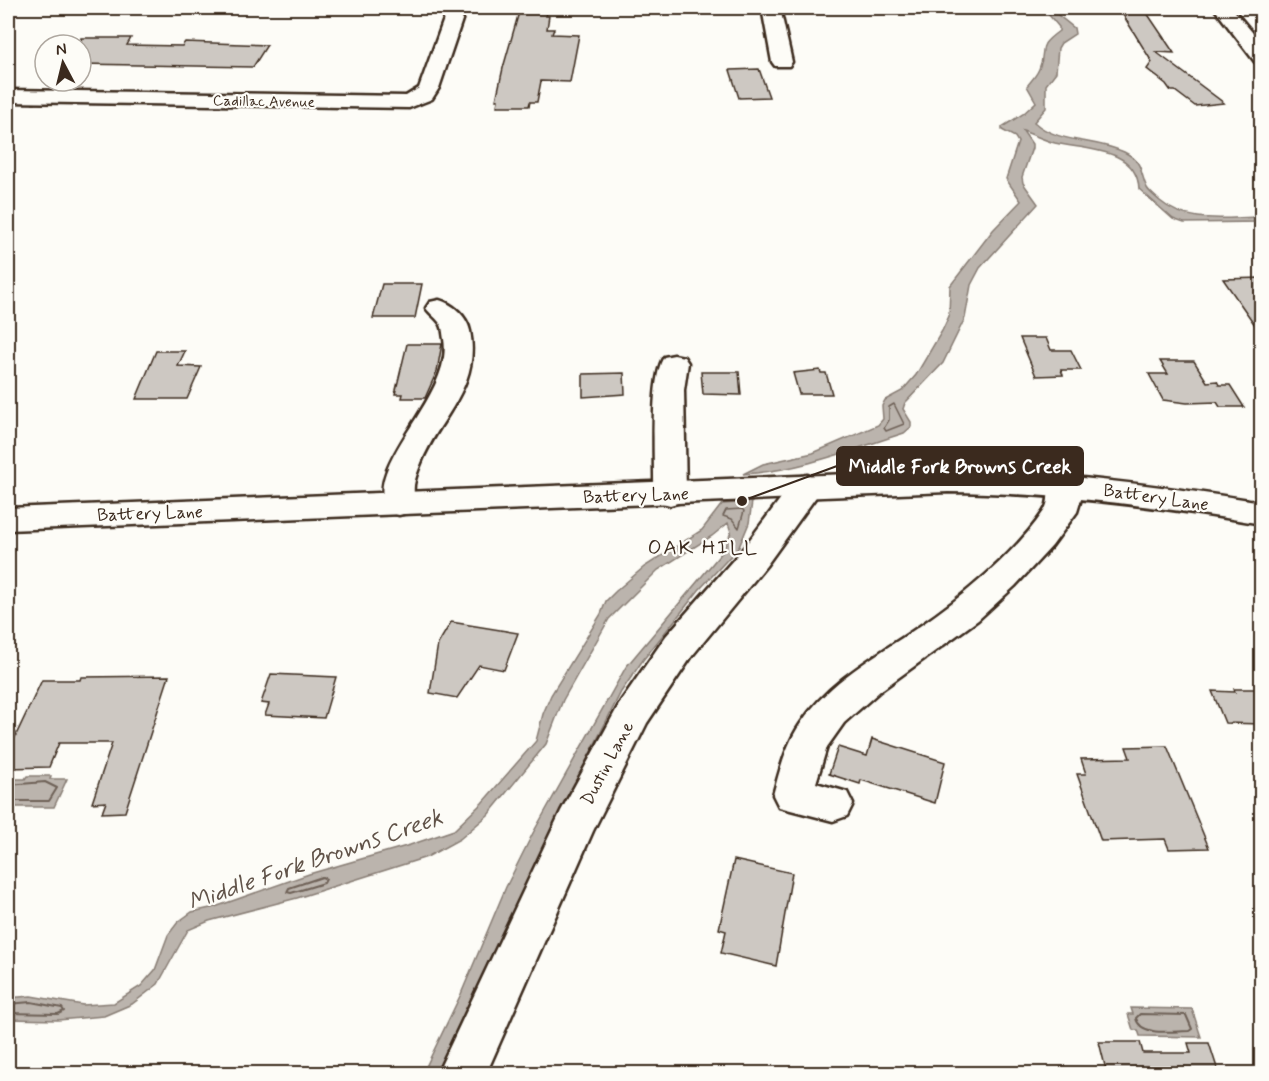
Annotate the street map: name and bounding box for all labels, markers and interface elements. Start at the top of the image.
north arrow [33,33,93,93]
text: N [55,39,68,61]
street label: Cadillac Avenue [213,91,315,113]
callout: Middle Fork Browns Creek [837,447,1083,485]
text: Middle Fork Browns Creek [849,454,1072,481]
street label: Battery Lane [1102,479,1210,517]
street label: Battery Lane [583,482,689,510]
street label: Battery Lane [97,500,203,528]
district label: OAK HILL [647,534,759,562]
street label: Dustin Lane [576,717,640,810]
water label: Middle Fork Browns Creek [184,802,447,919]

